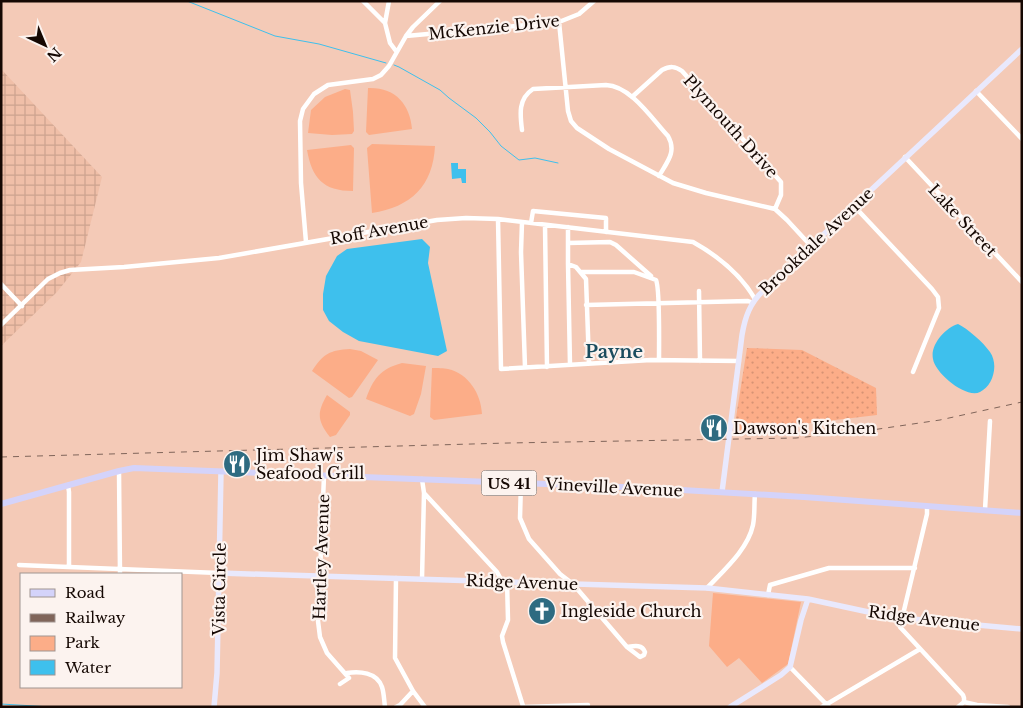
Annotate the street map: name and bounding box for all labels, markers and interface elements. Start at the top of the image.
street label: McKenzie Drive [427,10,561,44]
north arrow [20,20,70,70]
text: N [43,43,65,65]
street label: Plymouth Drive [679,70,783,182]
street label: Lake Street [924,180,1002,260]
street label: Brookdale Avenue [755,183,877,299]
street label: Roff Avenue [328,212,430,248]
district label: Payne [585,341,643,363]
restaurant icon: Dawson's Kitchen [699,413,729,443]
place label: Dawson's Kitchen [733,418,876,438]
place label: Jim Shaw's Seafood Grill [254,445,364,483]
restaurant icon: Jim Shaw's Seafood Grill [222,449,252,479]
road number: US 41 [482,470,536,496]
street label: Vineville Avenue [544,473,683,501]
street label: Hartley Avenue [309,494,333,620]
street label: Vista Circle [208,542,230,637]
street label: Ridge Avenue [465,570,579,594]
legend [20,573,182,688]
text: Road [65,583,105,602]
church icon: Ingleside Church [527,596,557,626]
place label: Ingleside Church [561,601,702,621]
street label: Ridge Avenue [867,601,981,635]
text: Railway [65,608,126,627]
text: Park [65,633,101,652]
text: Water [64,658,112,677]

